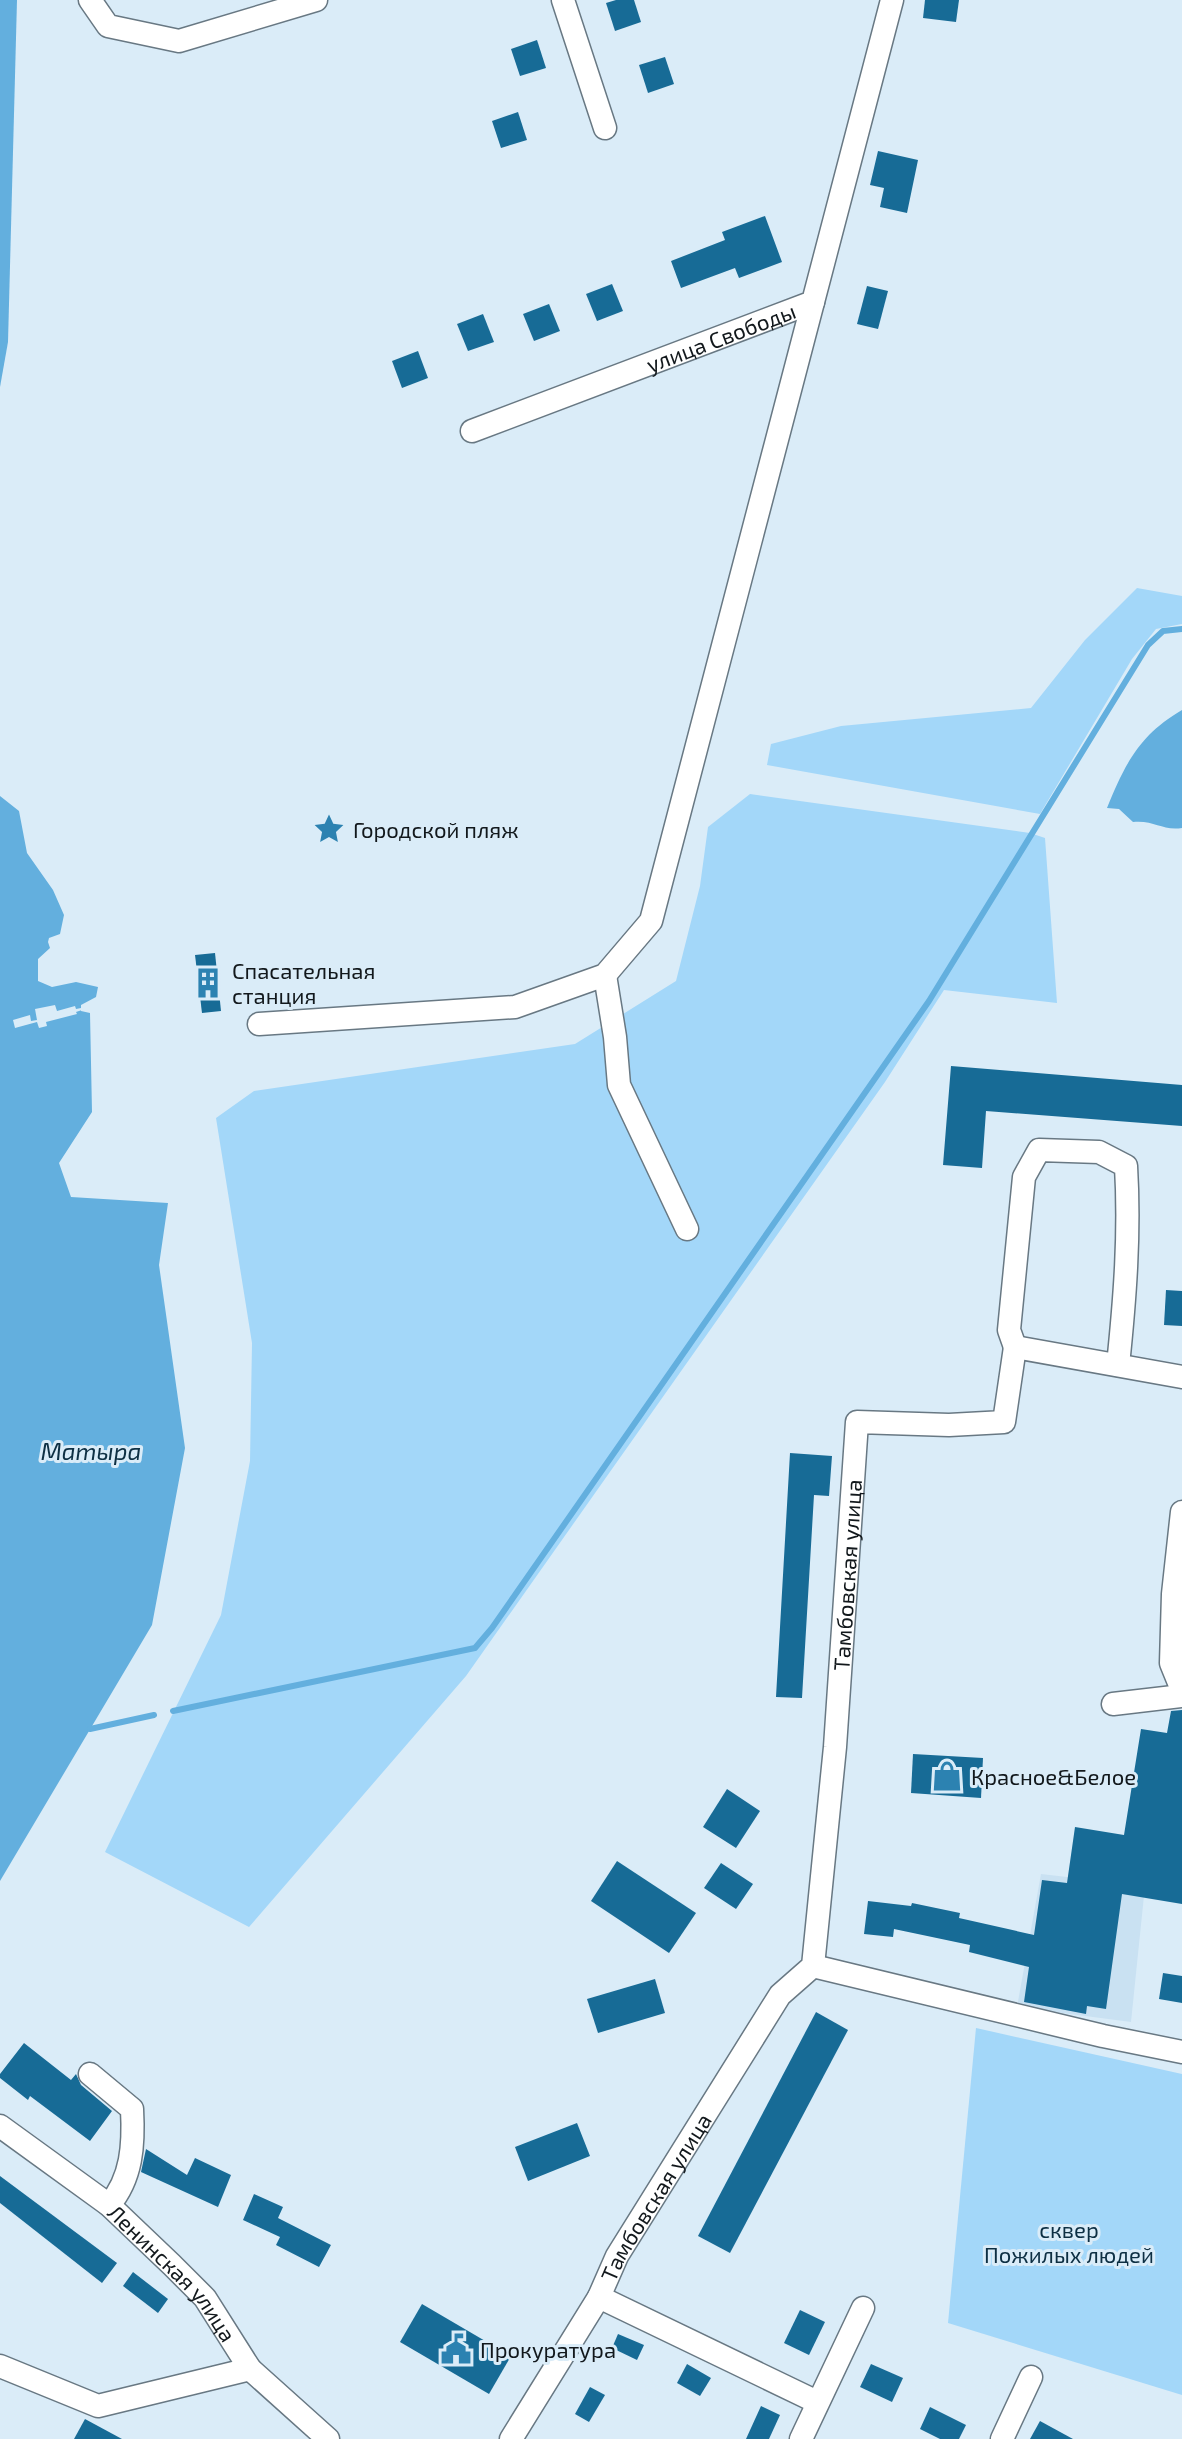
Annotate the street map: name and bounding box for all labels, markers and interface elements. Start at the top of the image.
street label: улица Свободы [643,297,799,378]
place icon: Городской пляж [312,812,346,846]
place label: Городской пляж [353,816,519,842]
place label: Спасательная станция [232,957,375,1008]
building icon: Спасательная станция [191,966,225,1000]
water label: Матыра [41,1436,141,1465]
street label: Тамбовская улица [827,1478,866,1672]
shop icon: Красное&Белое [930,1759,964,1793]
place label: Красное&Белое [971,1763,1136,1789]
street label: Тамбовская улица [595,2108,716,2285]
street label: Ленинская улица [103,2199,242,2346]
park label: сквер Пожилых людей [984,2216,1154,2267]
public building icon: Прокуратура [439,2332,473,2366]
place label: Прокуратура [480,2336,616,2363]

